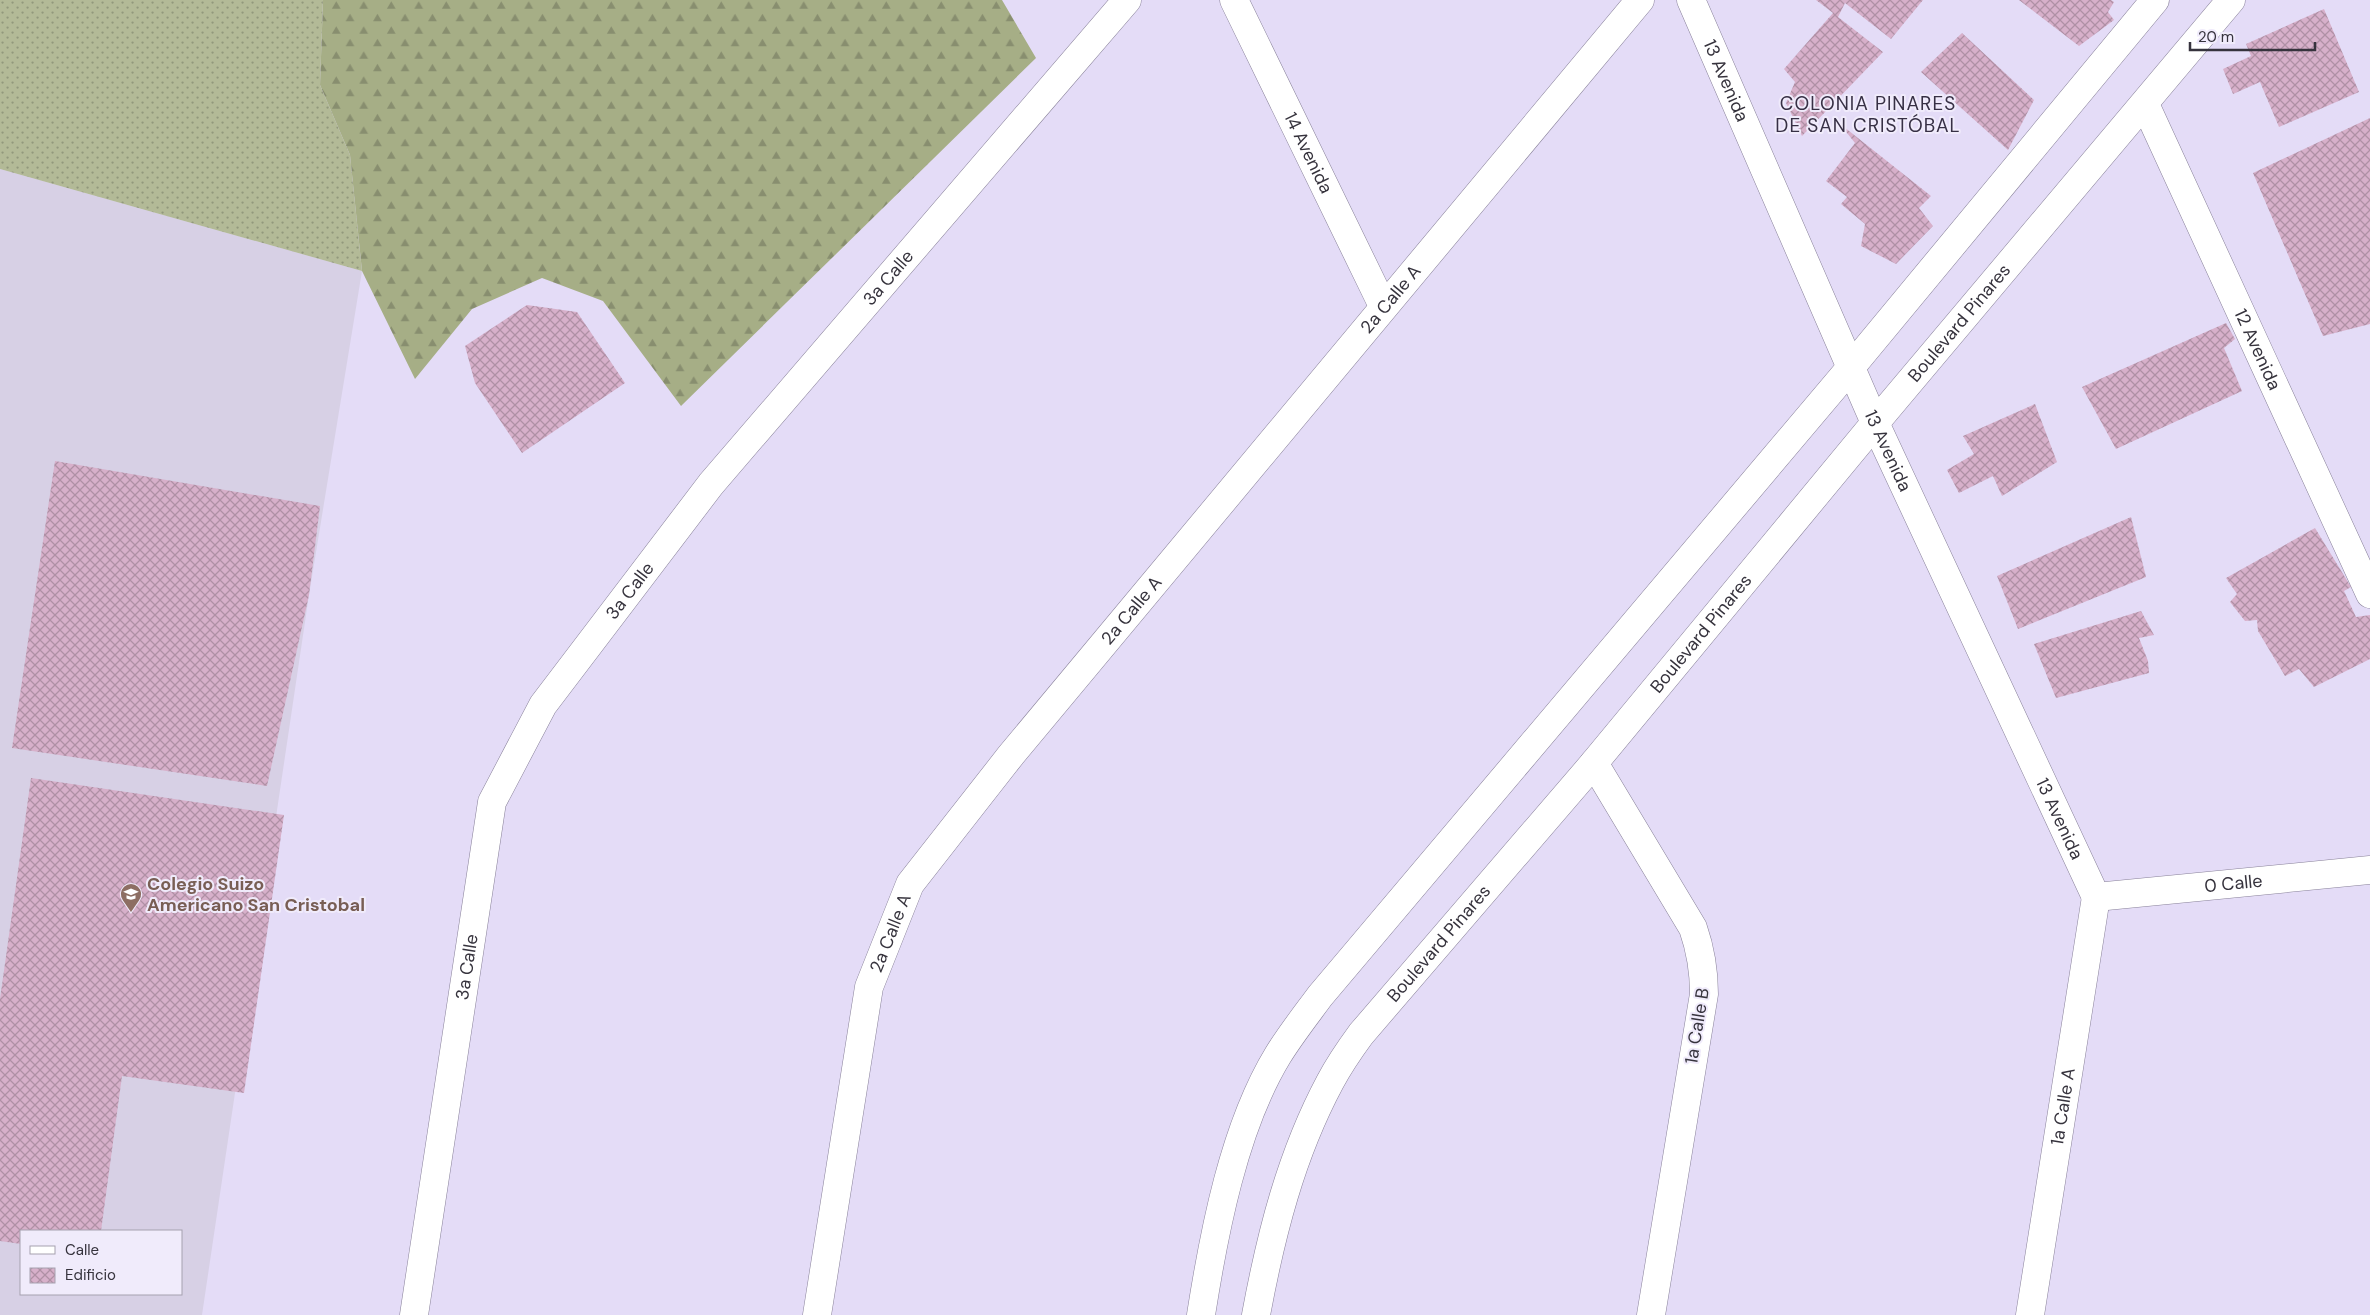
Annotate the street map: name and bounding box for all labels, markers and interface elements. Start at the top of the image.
scale bar [2190,20,2315,52]
text: 20 m [2198,27,2234,47]
street label: 13 Avenida [1698,36,1754,125]
district label: COLONIA PINARES DE SAN CRISTÓBAL [1775,91,1961,138]
street label: 14 Avenida [1278,108,1338,197]
street label: 3a Calle [858,245,919,311]
street label: Boulevard Pinares [1903,259,2016,387]
street label: 2a Calle A [1355,260,1426,339]
street label: 12 Avenida [2229,305,2287,394]
street label: 13 Avenida [1859,406,1917,495]
street label: 3a Calle [600,557,659,624]
street label: Boulevard Pinares [1645,569,1757,698]
street label: 2a Calle A [1096,571,1167,650]
street label: 13 Avenida [2030,774,2089,863]
street label: 0 Calle [2203,869,2263,898]
place label: Colegio Suizo Americano San Cristobal [147,872,365,917]
street label: Boulevard Pinares [1382,880,1496,1007]
school or university icon: Colegio Suizo Americano San Cristobal [119,882,143,913]
street label: 2a Calle A [864,890,917,976]
street label: 3a Calle [450,932,484,1002]
street label: 1a Calle B [1679,986,1715,1066]
street label: 1a Calle A [2045,1066,2081,1147]
legend [20,1230,182,1295]
text: Calle [65,1240,99,1260]
text: Edificio [65,1265,116,1285]

